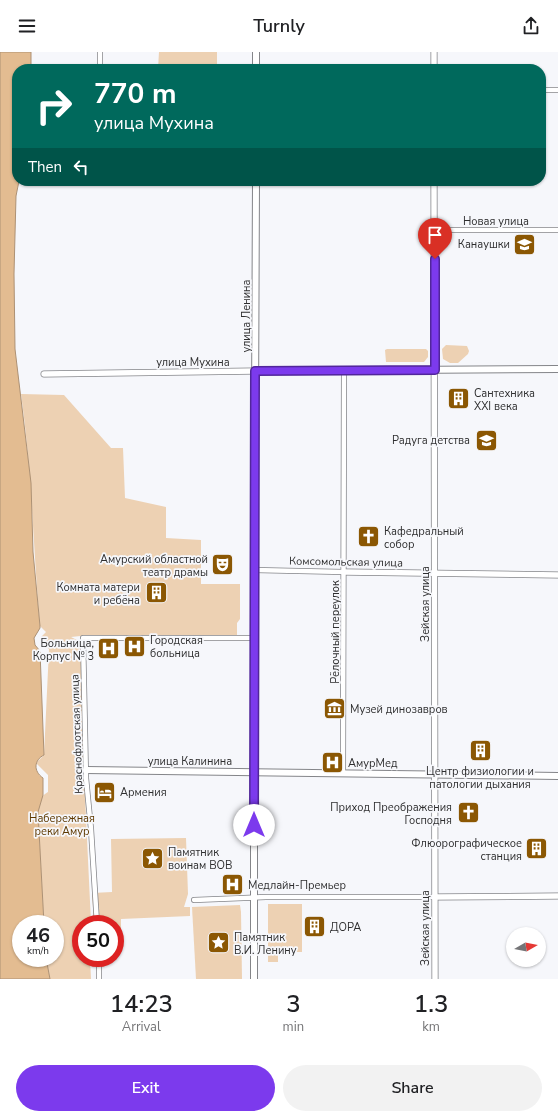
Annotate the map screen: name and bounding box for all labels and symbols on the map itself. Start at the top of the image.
street label: Новая улица [463,214,529,229]
pin [418,218,452,259]
school or university icon: Канаушки [512,231,538,257]
place label: Канаушки [458,237,510,252]
street label: улица Ленина [239,279,254,352]
street label: улица Мухина [156,355,230,370]
building icon: Сантехника XXI века [446,386,472,412]
place label: Сантехника XXI века [474,386,535,414]
school or university icon: Радуга детства [473,427,499,453]
place label: Радуга детства [392,433,470,448]
church icon: Кафедральный собор [356,524,382,550]
place label: Кафедральный собор [384,524,464,552]
place label: Амурский областной театр драмы [100,552,208,580]
theatre icon: Амурский областной театр драмы [210,552,236,578]
street label: Комсомольская улица [289,554,403,570]
street label: Зейская улица [418,566,433,642]
place label: Комната матери и ребёна [57,580,140,608]
building icon: Комната матери и ребёна [143,580,169,606]
street label: Рёлочный переулок [328,580,343,684]
hospital icon: Городская больница [122,633,148,659]
place label: Городская больница [150,633,203,661]
place label: Больница, Корпус № 3 [33,636,94,664]
hospital icon: Больница, Корпус № 3 [96,636,122,662]
street label: Краснофлотская улица [67,674,87,794]
museum icon: Музей динозавров [321,696,347,722]
place label: Музей динозавров [350,702,448,717]
building icon: Центр физиологии и патологии дыхания [467,738,493,764]
hospital icon: АмурМед [320,750,346,776]
street label: улица Калинина [148,754,232,769]
place label: АмурМед [348,756,398,771]
place label: Центр физиологии и патологии дыхания [426,764,534,792]
hotel icon: Армения [92,779,118,805]
place label: Армения [120,785,167,800]
place label: Приход Преображения Господня [330,800,452,828]
church icon: Приход Преображения Господня [455,800,481,826]
position arrow [233,804,275,846]
park label: Набережная реки Амур [29,811,95,839]
place label: Флюорографическое станция [411,836,522,864]
building icon: Флюорографическое станция [524,836,550,862]
place icon: Памятник воинам ВОВ [140,845,166,871]
place label: Памятник воинам ВОВ [168,845,232,873]
hospital icon: Медлайн-Премьер [220,872,246,898]
place label: Медлайн-Премьер [248,878,346,893]
street label: Зейская улица [418,890,433,966]
building icon: ДОРА [301,914,327,940]
speed limit sign: 50 [72,915,124,967]
place label: ДОРА [330,920,361,935]
north arrow [506,927,546,967]
place icon: Памятник В.И. Ленину [206,930,232,956]
place label: Памятник В.И. Ленину [234,930,297,958]

